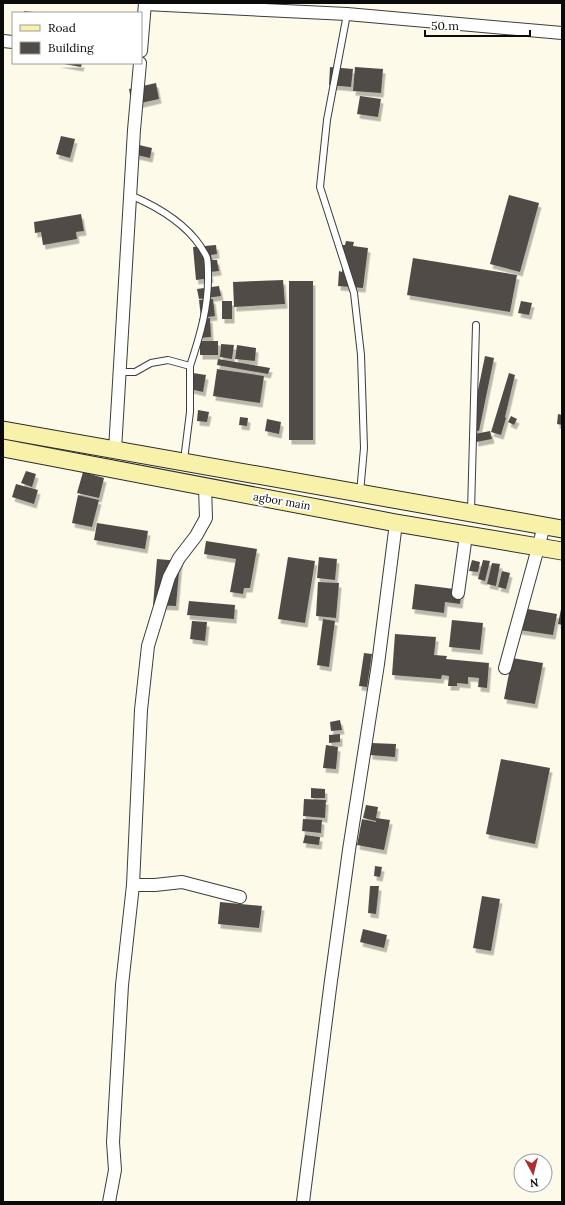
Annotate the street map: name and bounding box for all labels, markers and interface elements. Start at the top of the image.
legend [12,12,142,64]
scale bar [425,12,530,38]
text: 50 m [431,18,459,33]
text: Road [48,20,76,35]
text: Building [48,40,94,55]
street label: agbor main [252,489,312,513]
north arrow [513,1153,553,1193]
text: N [529,1175,539,1190]

